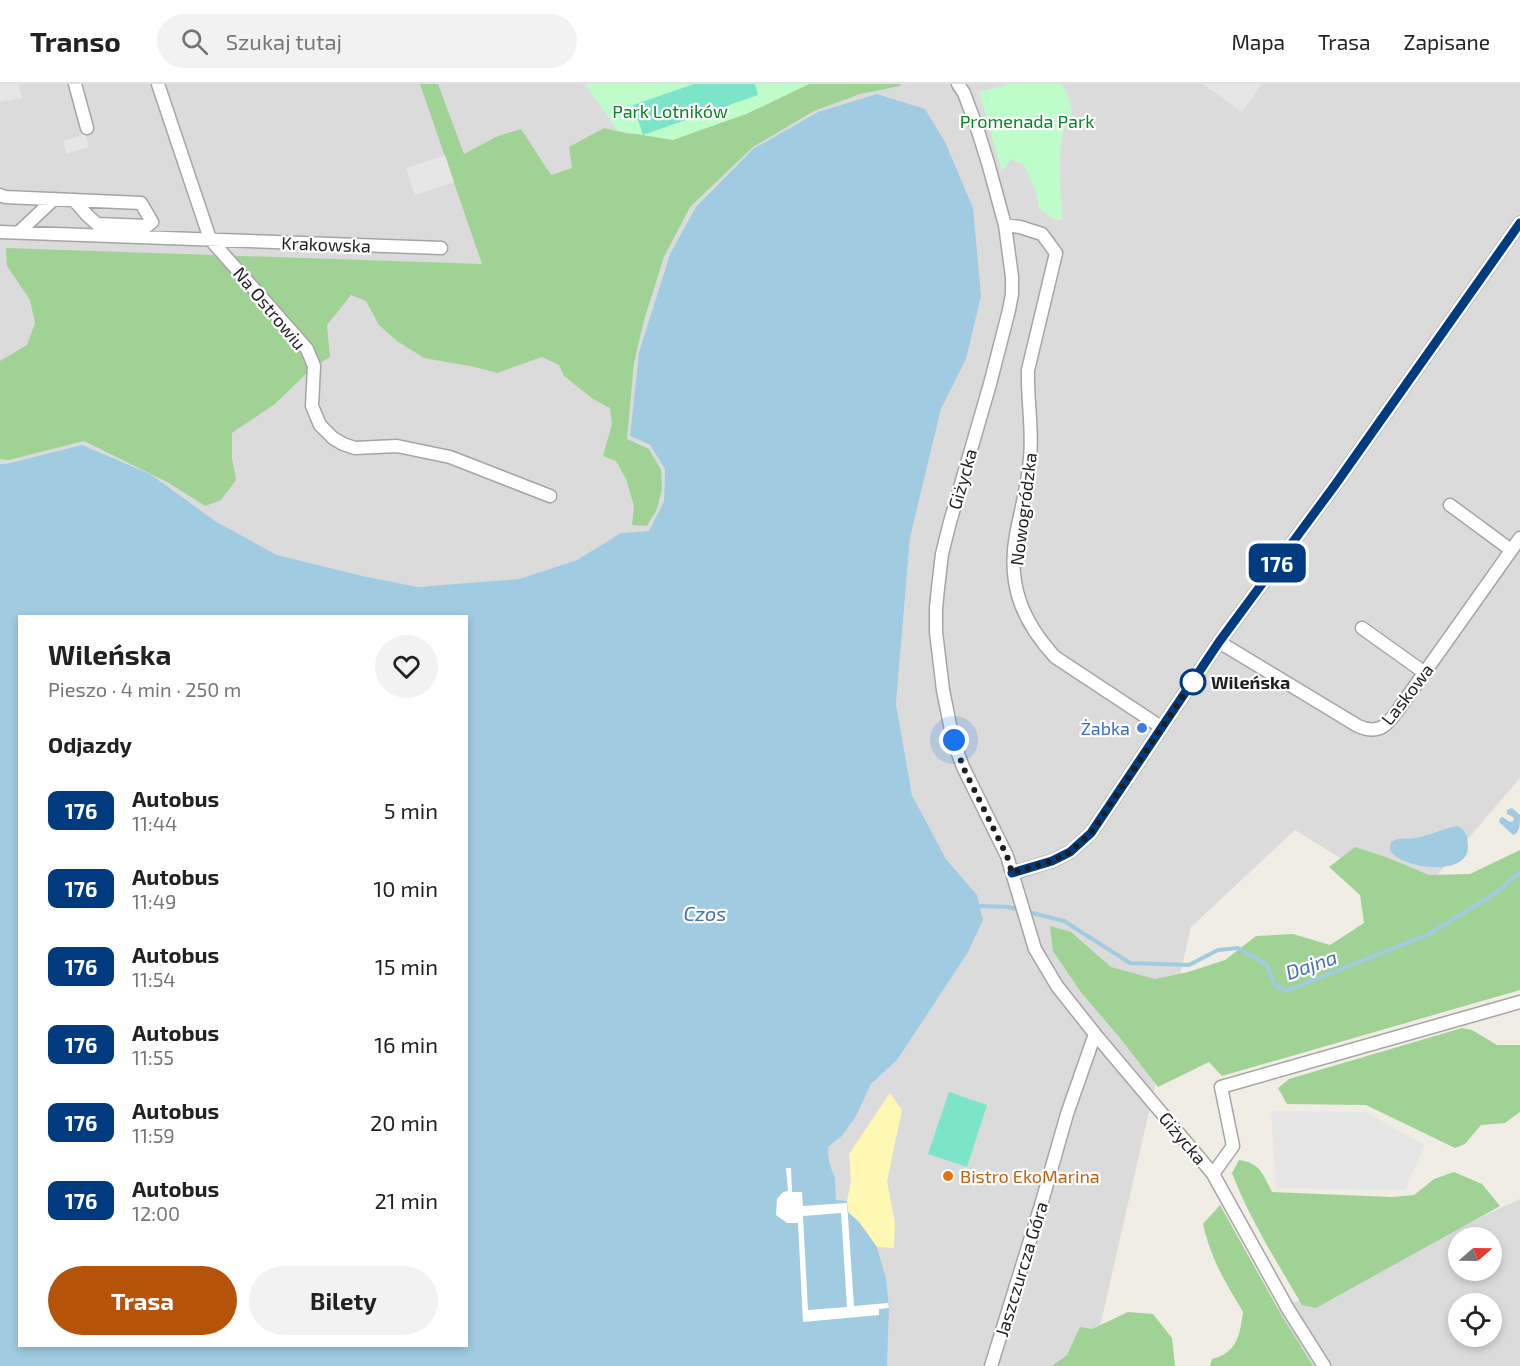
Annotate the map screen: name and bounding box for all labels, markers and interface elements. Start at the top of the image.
search box [157,14,577,68]
text: Transo [30,24,121,58]
icon: search [178,25,211,58]
text: Szukaj tutaj [226,28,342,54]
text: Mapa [1231,29,1285,54]
text: Trasa [1318,29,1371,54]
text: Zapisane [1404,29,1490,54]
park label: Park Lotników [612,100,728,122]
park label: Promenada Park [960,110,1094,132]
street label: Krakowska [281,231,371,257]
street label: Na Ostrowiu [229,262,311,354]
street label: Giżycka [943,446,981,512]
street label: Nowogródzka [1005,451,1041,567]
line badge: 176 [1242,544,1312,582]
text: 176 [1261,551,1293,576]
button: heart [375,635,438,698]
text: Wileńska [48,637,171,671]
street label: Laskowa [1376,659,1438,729]
marker: Wileńska [1180,669,1206,695]
place label: Wileńska [1211,671,1290,693]
text: Pieszo · 4 min · 250 m [48,677,241,701]
place label: Żabka [1081,717,1130,739]
marker: Żabka [1135,721,1149,735]
your location [939,725,969,755]
text: Odjazdy [48,731,132,757]
text: Autobus [132,785,219,811]
text: 5 min [384,797,438,823]
text: 176 [65,798,97,823]
text: 11:44 [132,811,177,835]
text: Autobus [132,863,219,889]
text: 10 min [374,875,438,901]
text: 176 [65,876,97,901]
text: 11:49 [132,889,176,913]
water label: Czos [684,901,726,925]
text: Autobus [132,941,219,967]
water label: Dajna [1282,944,1340,984]
text: 15 min [375,953,438,979]
text: 176 [65,954,97,979]
text: 11:54 [132,967,176,991]
text: Autobus [132,1019,219,1045]
text: 16 min [374,1031,438,1057]
text: 176 [65,1032,97,1057]
text: 11:55 [132,1045,174,1069]
text: Autobus [132,1097,219,1123]
street label: Giżycka [1155,1107,1211,1169]
text: 20 min [370,1109,438,1135]
text: 176 [65,1110,97,1135]
text: 11:59 [132,1123,175,1147]
place label: Bistro EkoMarina [960,1165,1100,1187]
marker: Bistro EkoMarina [941,1169,955,1183]
text: Autobus [132,1175,219,1201]
text: 21 min [374,1187,438,1213]
text: 176 [65,1188,97,1213]
street label: Jaszczurcza Góra [990,1199,1052,1339]
text: 12:00 [132,1201,180,1225]
north arrow [1448,1227,1502,1281]
map controls [1448,1227,1502,1347]
button: Trasa [48,1266,237,1335]
button: Bilety [249,1266,438,1335]
button: locate [1448,1293,1502,1347]

